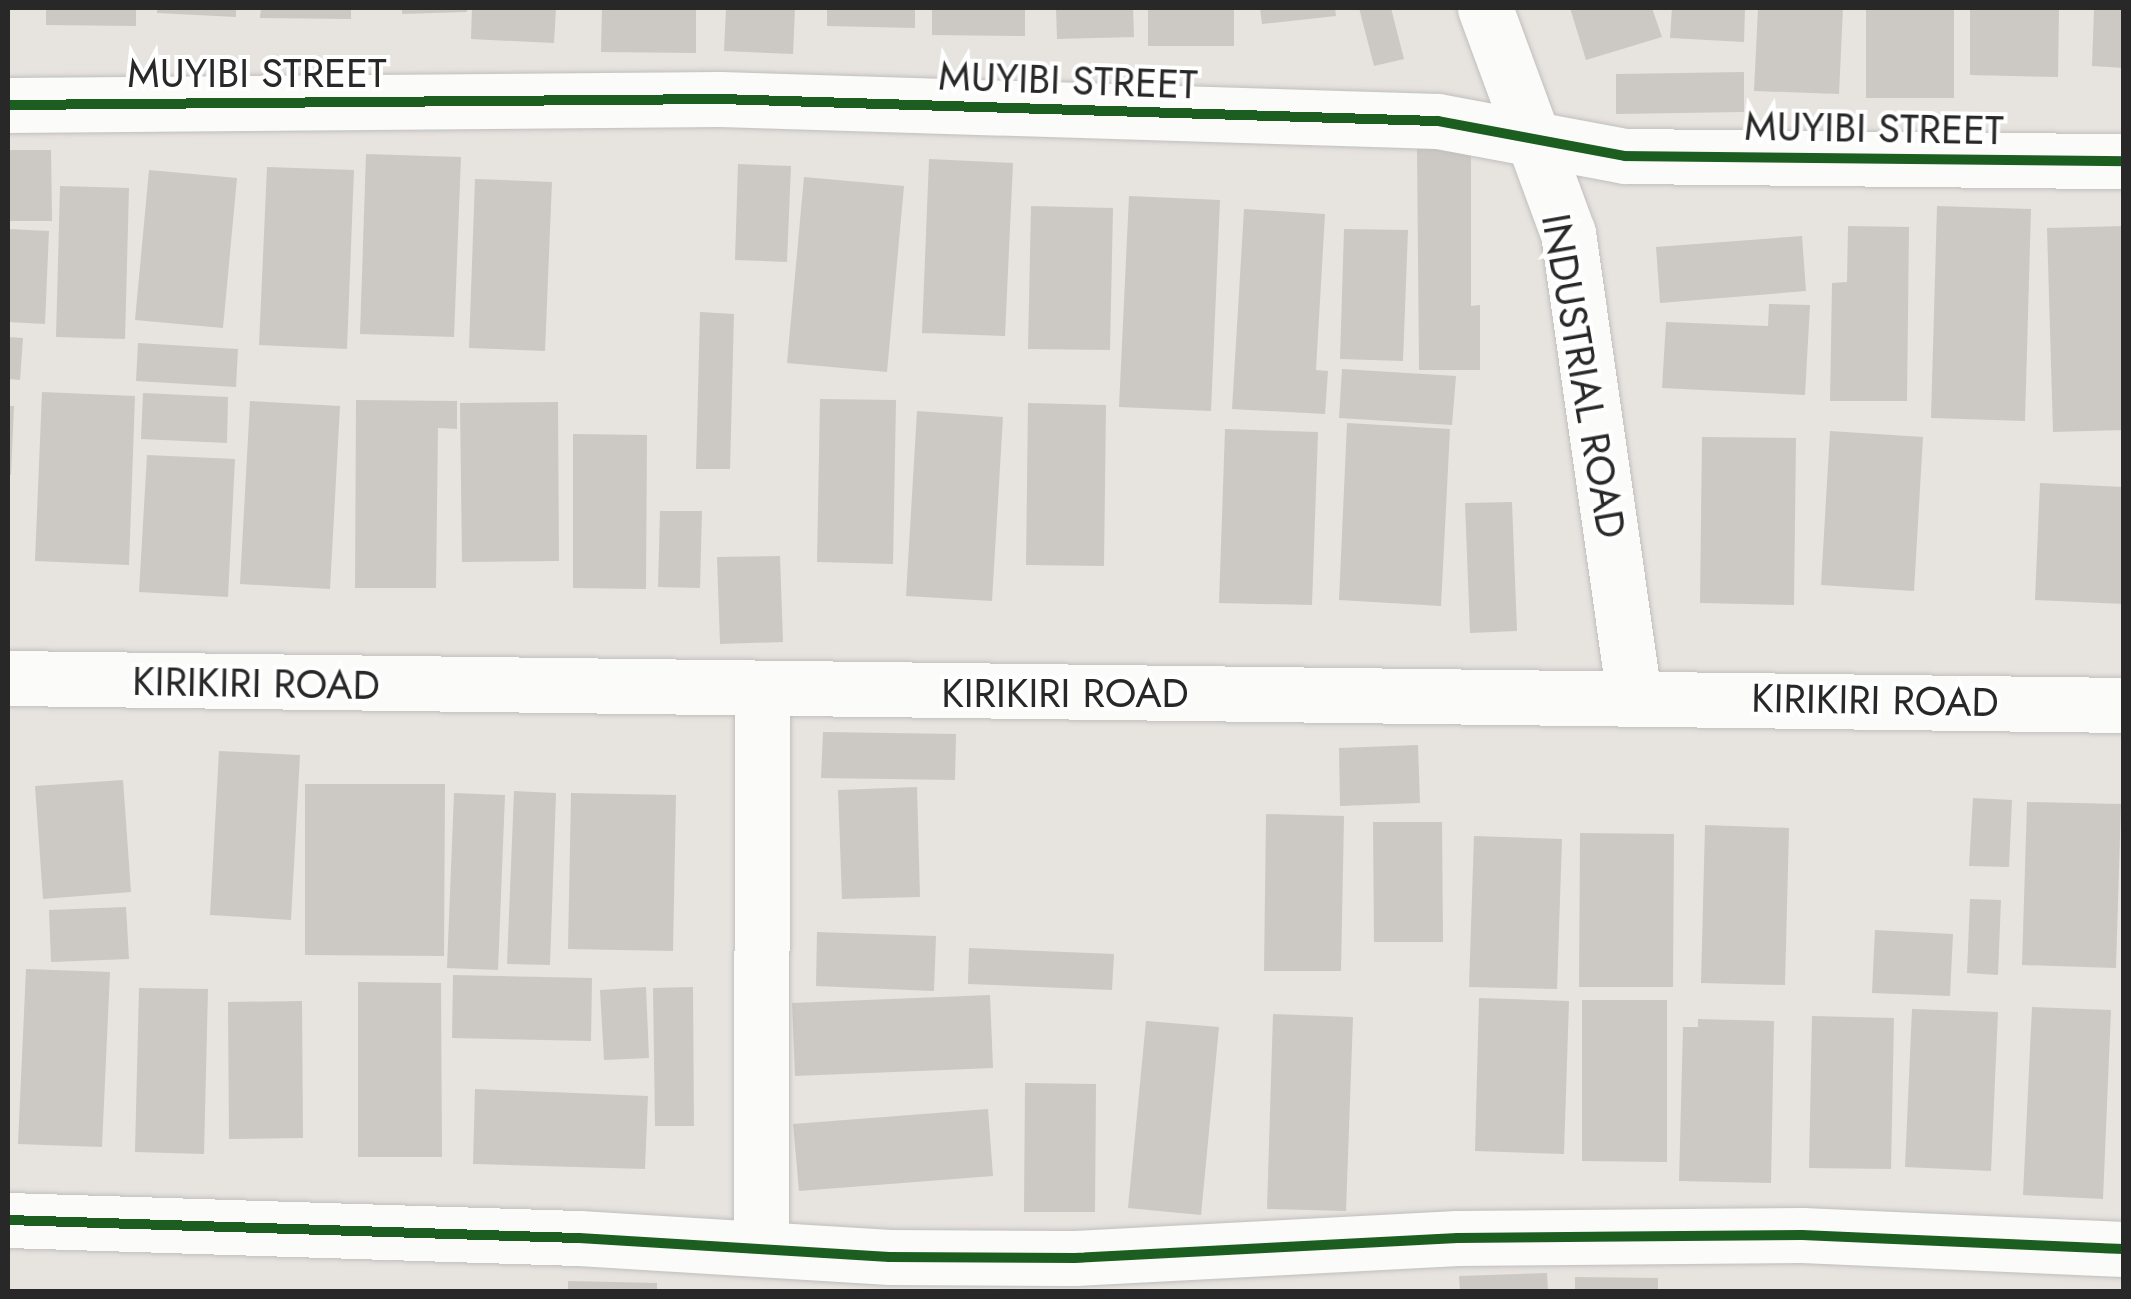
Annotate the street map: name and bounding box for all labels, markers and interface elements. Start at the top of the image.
street label: MUYIBI STREET [127,49,387,97]
street label: MUYIBI STREET [938,51,1198,109]
street label: MUYIBI STREET [1744,102,2004,154]
street label: INDUSTRIAL ROAD [1532,210,1636,542]
street label: KIRIKIRI ROAD [132,657,380,709]
street label: KIRIKIRI ROAD [941,669,1189,717]
street label: KIRIKIRI ROAD [1751,674,1999,726]

